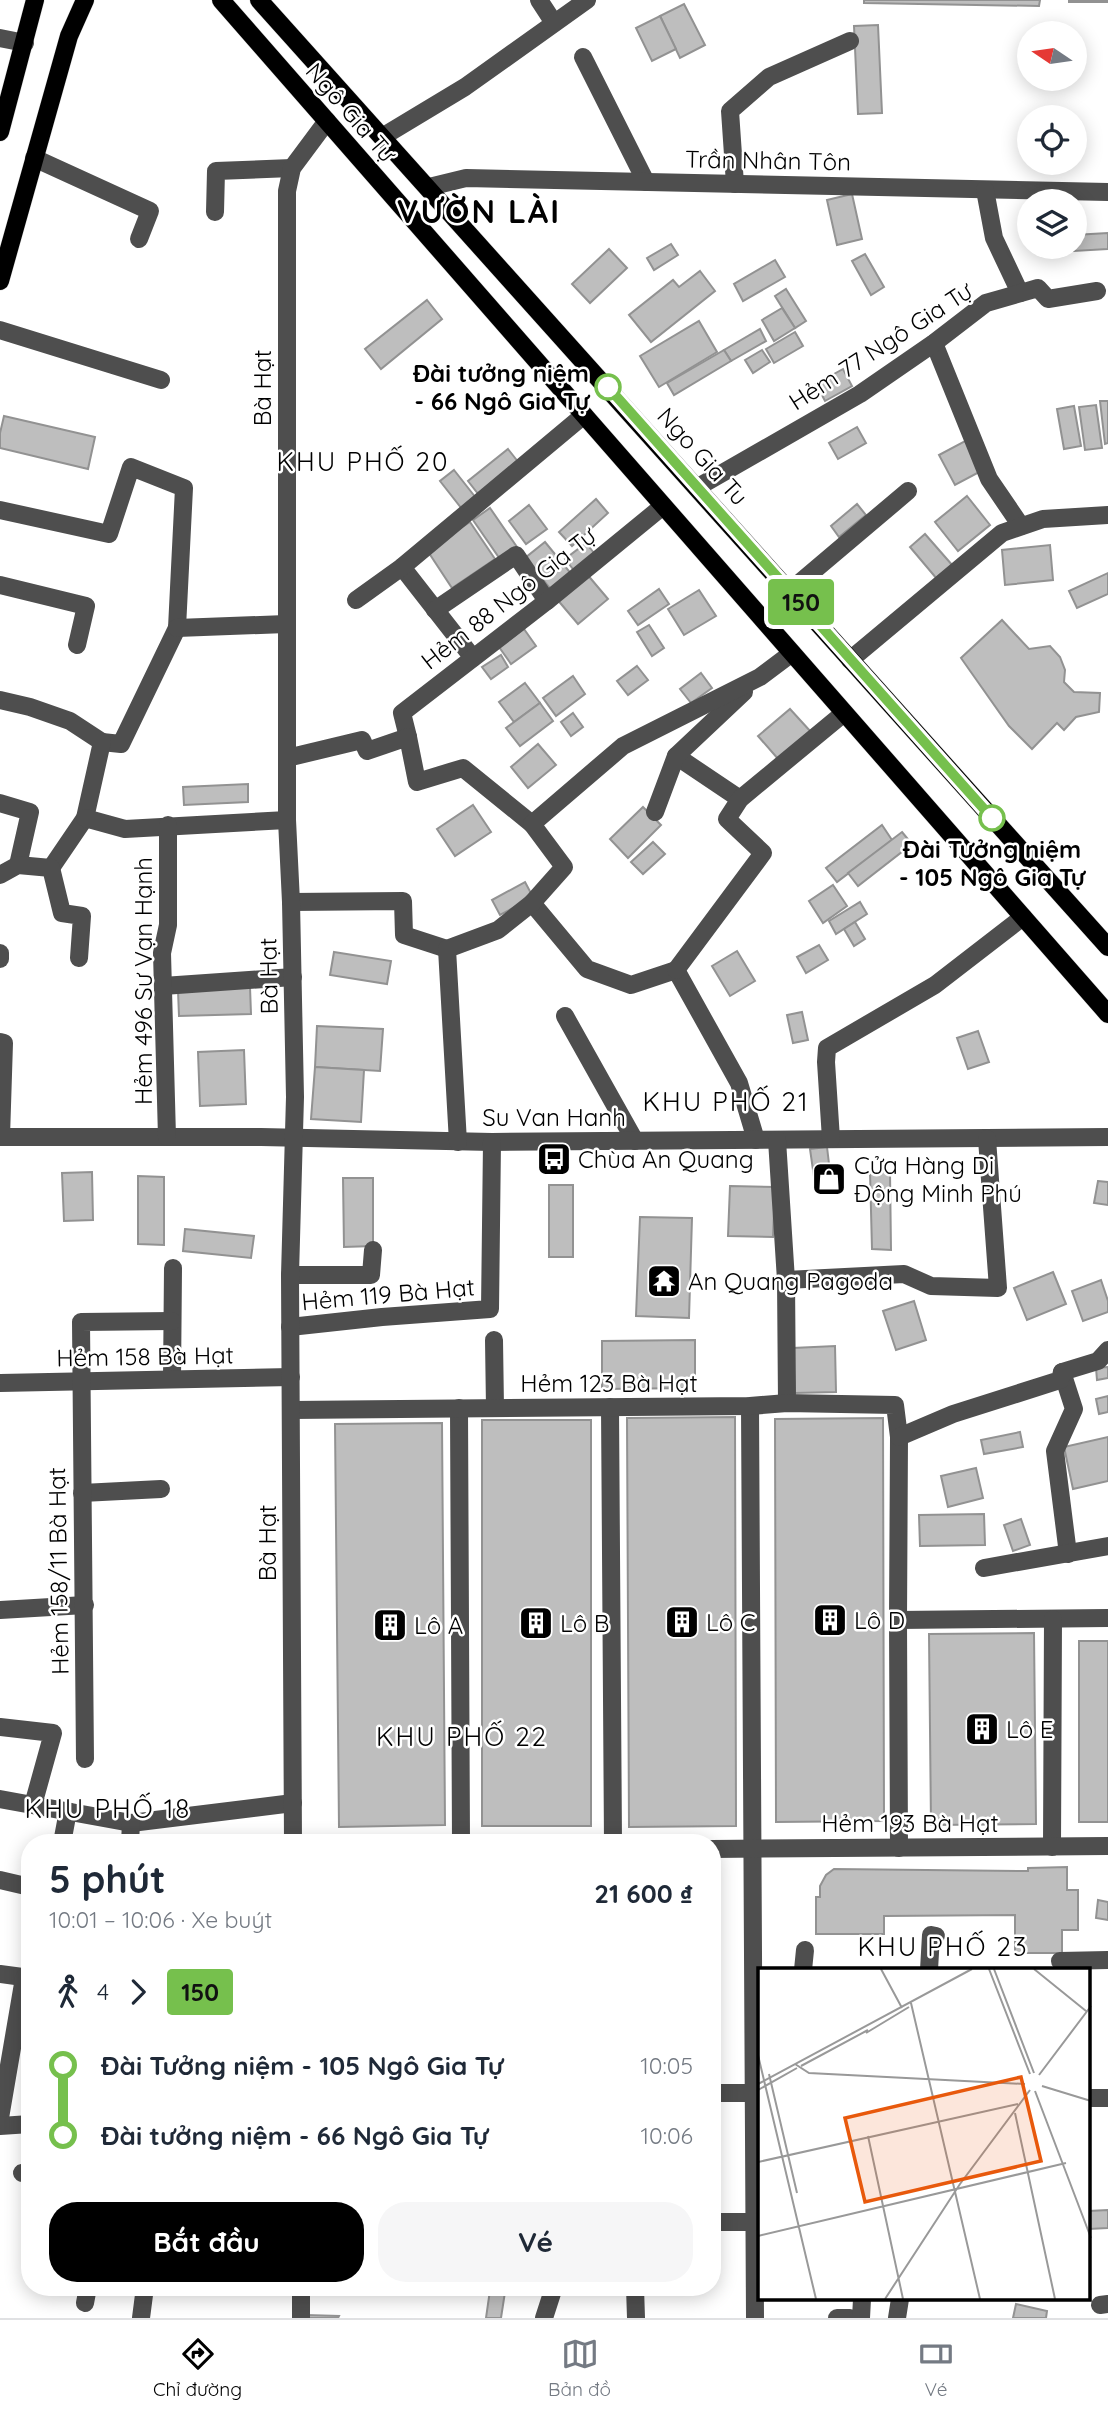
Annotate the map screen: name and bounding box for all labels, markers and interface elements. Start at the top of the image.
north arrow [1017,21,1087,91]
map controls [1017,21,1087,259]
street label: Ngô Gia Tự [300,56,403,169]
button: locate [1017,105,1087,175]
street label: Trần Nhân Tôn [685,144,851,176]
button: layers [1017,189,1087,259]
district label: VƯỜN LÀI [397,191,561,231]
street label: Hẻm 77 Ngô Gia Tự [783,275,978,416]
street label: Bà Hạt [247,350,277,426]
place label: Đài tưởng niệm - 66 Ngô Gia Tự [412,358,591,416]
marker: Đài tưởng niệm - 66 Ngô Gia Tự [595,374,621,400]
street label: Ngo Gia Tu [651,401,755,511]
district label: KHU PHỐ 20 [276,445,450,478]
street label: Hẻm 88 Ngô Gia Tự [415,520,602,676]
line badge: 150 [761,579,841,625]
text: 150 [782,587,820,617]
marker: Đài Tưởng niệm - 105 Ngô Gia Tự [979,805,1005,831]
place label: Đài Tưởng niệm - 105 Ngô Gia Tự [899,834,1087,892]
street label: Hẻm 496 Sư Vạn Hạnh [128,857,158,1105]
street label: Bà Hạt [252,937,284,1015]
district label: KHU PHỐ 21 [642,1085,810,1118]
street label: Su Van Hanh [482,1102,626,1132]
bus stop icon: Chùa An Quang [535,1140,573,1178]
place label: Chùa An Quang [578,1144,754,1174]
place label: Cửa Hàng Di Động Minh Phú [854,1150,1022,1208]
shop icon: Cửa Hàng Di Động Minh Phú [810,1160,848,1198]
temple icon: An Quang Pagoda [645,1262,683,1300]
place label: An Quang Pagoda [688,1266,893,1296]
street label: Hẻm 119 Bà Hạt [300,1271,476,1317]
street label: Hẻm 158 Bà Hạt [56,1339,234,1373]
street label: Hẻm 123 Bà Hạt [520,1368,698,1398]
street label: Hẻm 158/11 Bà Hạt [41,1467,75,1675]
street label: Bà Hạt [252,1505,282,1581]
building icon: Lô D [811,1601,849,1639]
building icon: Lô C [663,1603,701,1641]
building icon: Lô B [517,1604,555,1642]
place label: Lô D [854,1605,905,1635]
building icon: Lô A [371,1606,409,1644]
place label: Lô C [706,1607,756,1637]
place label: Lô B [560,1608,609,1638]
place label: Lô A [414,1610,463,1640]
building icon: Lô E [963,1710,1001,1748]
place label: Lô E [1006,1714,1053,1744]
district label: KHU PHỐ 22 [376,1720,548,1753]
district label: KHU PHỐ 18 [25,1792,191,1825]
street label: Hẻm 193 Bà Hạt [821,1808,999,1838]
text: 5 phút [49,1855,166,1903]
text: 21 600 ₫ [594,1877,693,1910]
text: 10:01 – 10:06 · Xe buýt [49,1905,272,1934]
district label: KHU PHỐ 23 [857,1930,1029,1963]
inset map [758,1968,1090,2300]
icon: walk [49,1973,87,2011]
icon: forward [119,1973,157,2011]
text: 4 [97,1977,109,2006]
text: 150 [181,1977,219,2007]
text: Đài Tưởng niệm - 105 Ngô Gia Tự [101,2049,503,2082]
text: 10:05 [640,2051,693,2080]
text: Đài tưởng niệm - 66 Ngô Gia Tự [101,2119,488,2152]
text: 10:06 [640,2121,693,2150]
button: Bắt đầu [49,2202,364,2282]
button: Vé [378,2202,693,2282]
tab: Chỉ đường [153,2335,242,2401]
tab: Bản đồ [548,2335,611,2401]
tab: Vé [917,2335,955,2401]

